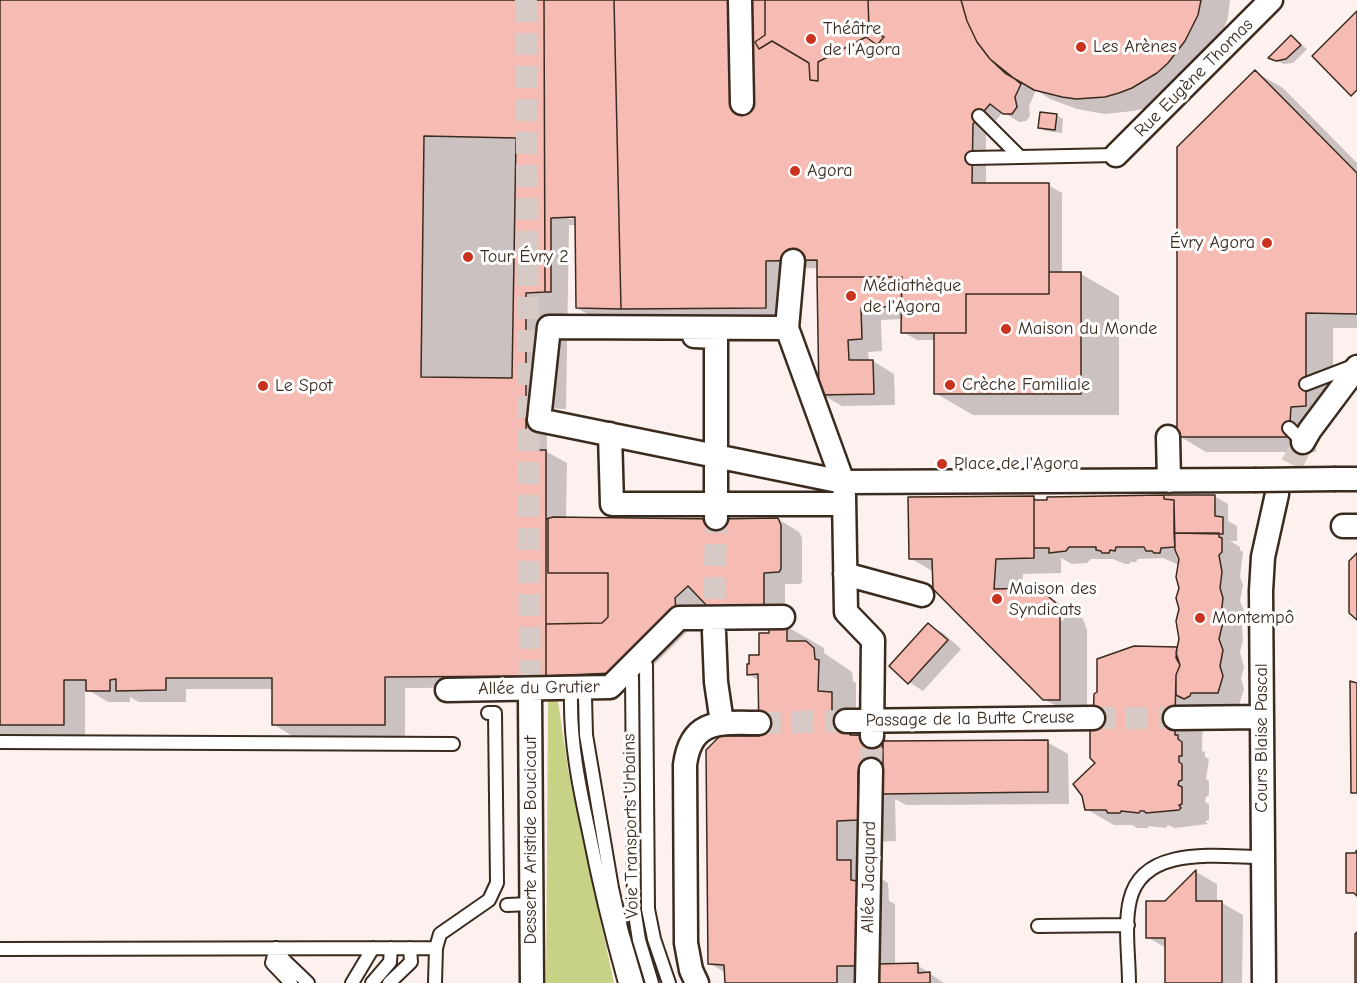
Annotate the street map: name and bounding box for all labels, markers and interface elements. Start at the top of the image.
street label: Rue Eugène Thomas [1130,14,1258,142]
place label: Théâtre de l'Agora [823,18,901,60]
marker: Théâtre de l'Agora [804,32,818,46]
place label: Les Arènes [1093,36,1177,58]
marker: Les Arènes [1074,40,1088,54]
place label: Agora [807,160,853,182]
marker: Agora [788,164,802,178]
place label: Évry Agora [1170,232,1255,254]
marker: Évry Agora [1260,236,1274,250]
place label: Tour Évry 2 [480,246,569,268]
marker: Tour Évry 2 [461,250,475,264]
place label: Médiathèque de l'Agora [863,275,961,318]
marker: Médiathèque de l'Agora [844,289,858,303]
place label: Maison du Monde [1018,318,1157,340]
marker: Maison du Monde [999,322,1013,336]
place label: Crèche Familiale [962,374,1090,396]
place label: Le Spot [275,375,333,397]
marker: Crèche Familiale [943,378,957,392]
marker: Le Spot [256,379,270,393]
place label: Place de l'Agora [954,453,1079,475]
marker: Place de l'Agora [935,457,949,471]
place label: Maison des Syndicats [1009,578,1096,620]
marker: Maison des Syndicats [990,592,1004,606]
place label: Montempô [1212,607,1294,629]
marker: Montempô [1193,611,1207,625]
street label: Cours Blaise Pascal [1251,663,1273,813]
street label: Allée du Grutier [478,676,600,700]
street label: Passage de la Butte Creuse [865,706,1075,732]
street label: Voie Transports Urbains [619,733,643,919]
street label: Desserte Aristide Boucicaut [520,735,542,945]
street label: Allée Jacquard [857,821,881,933]

